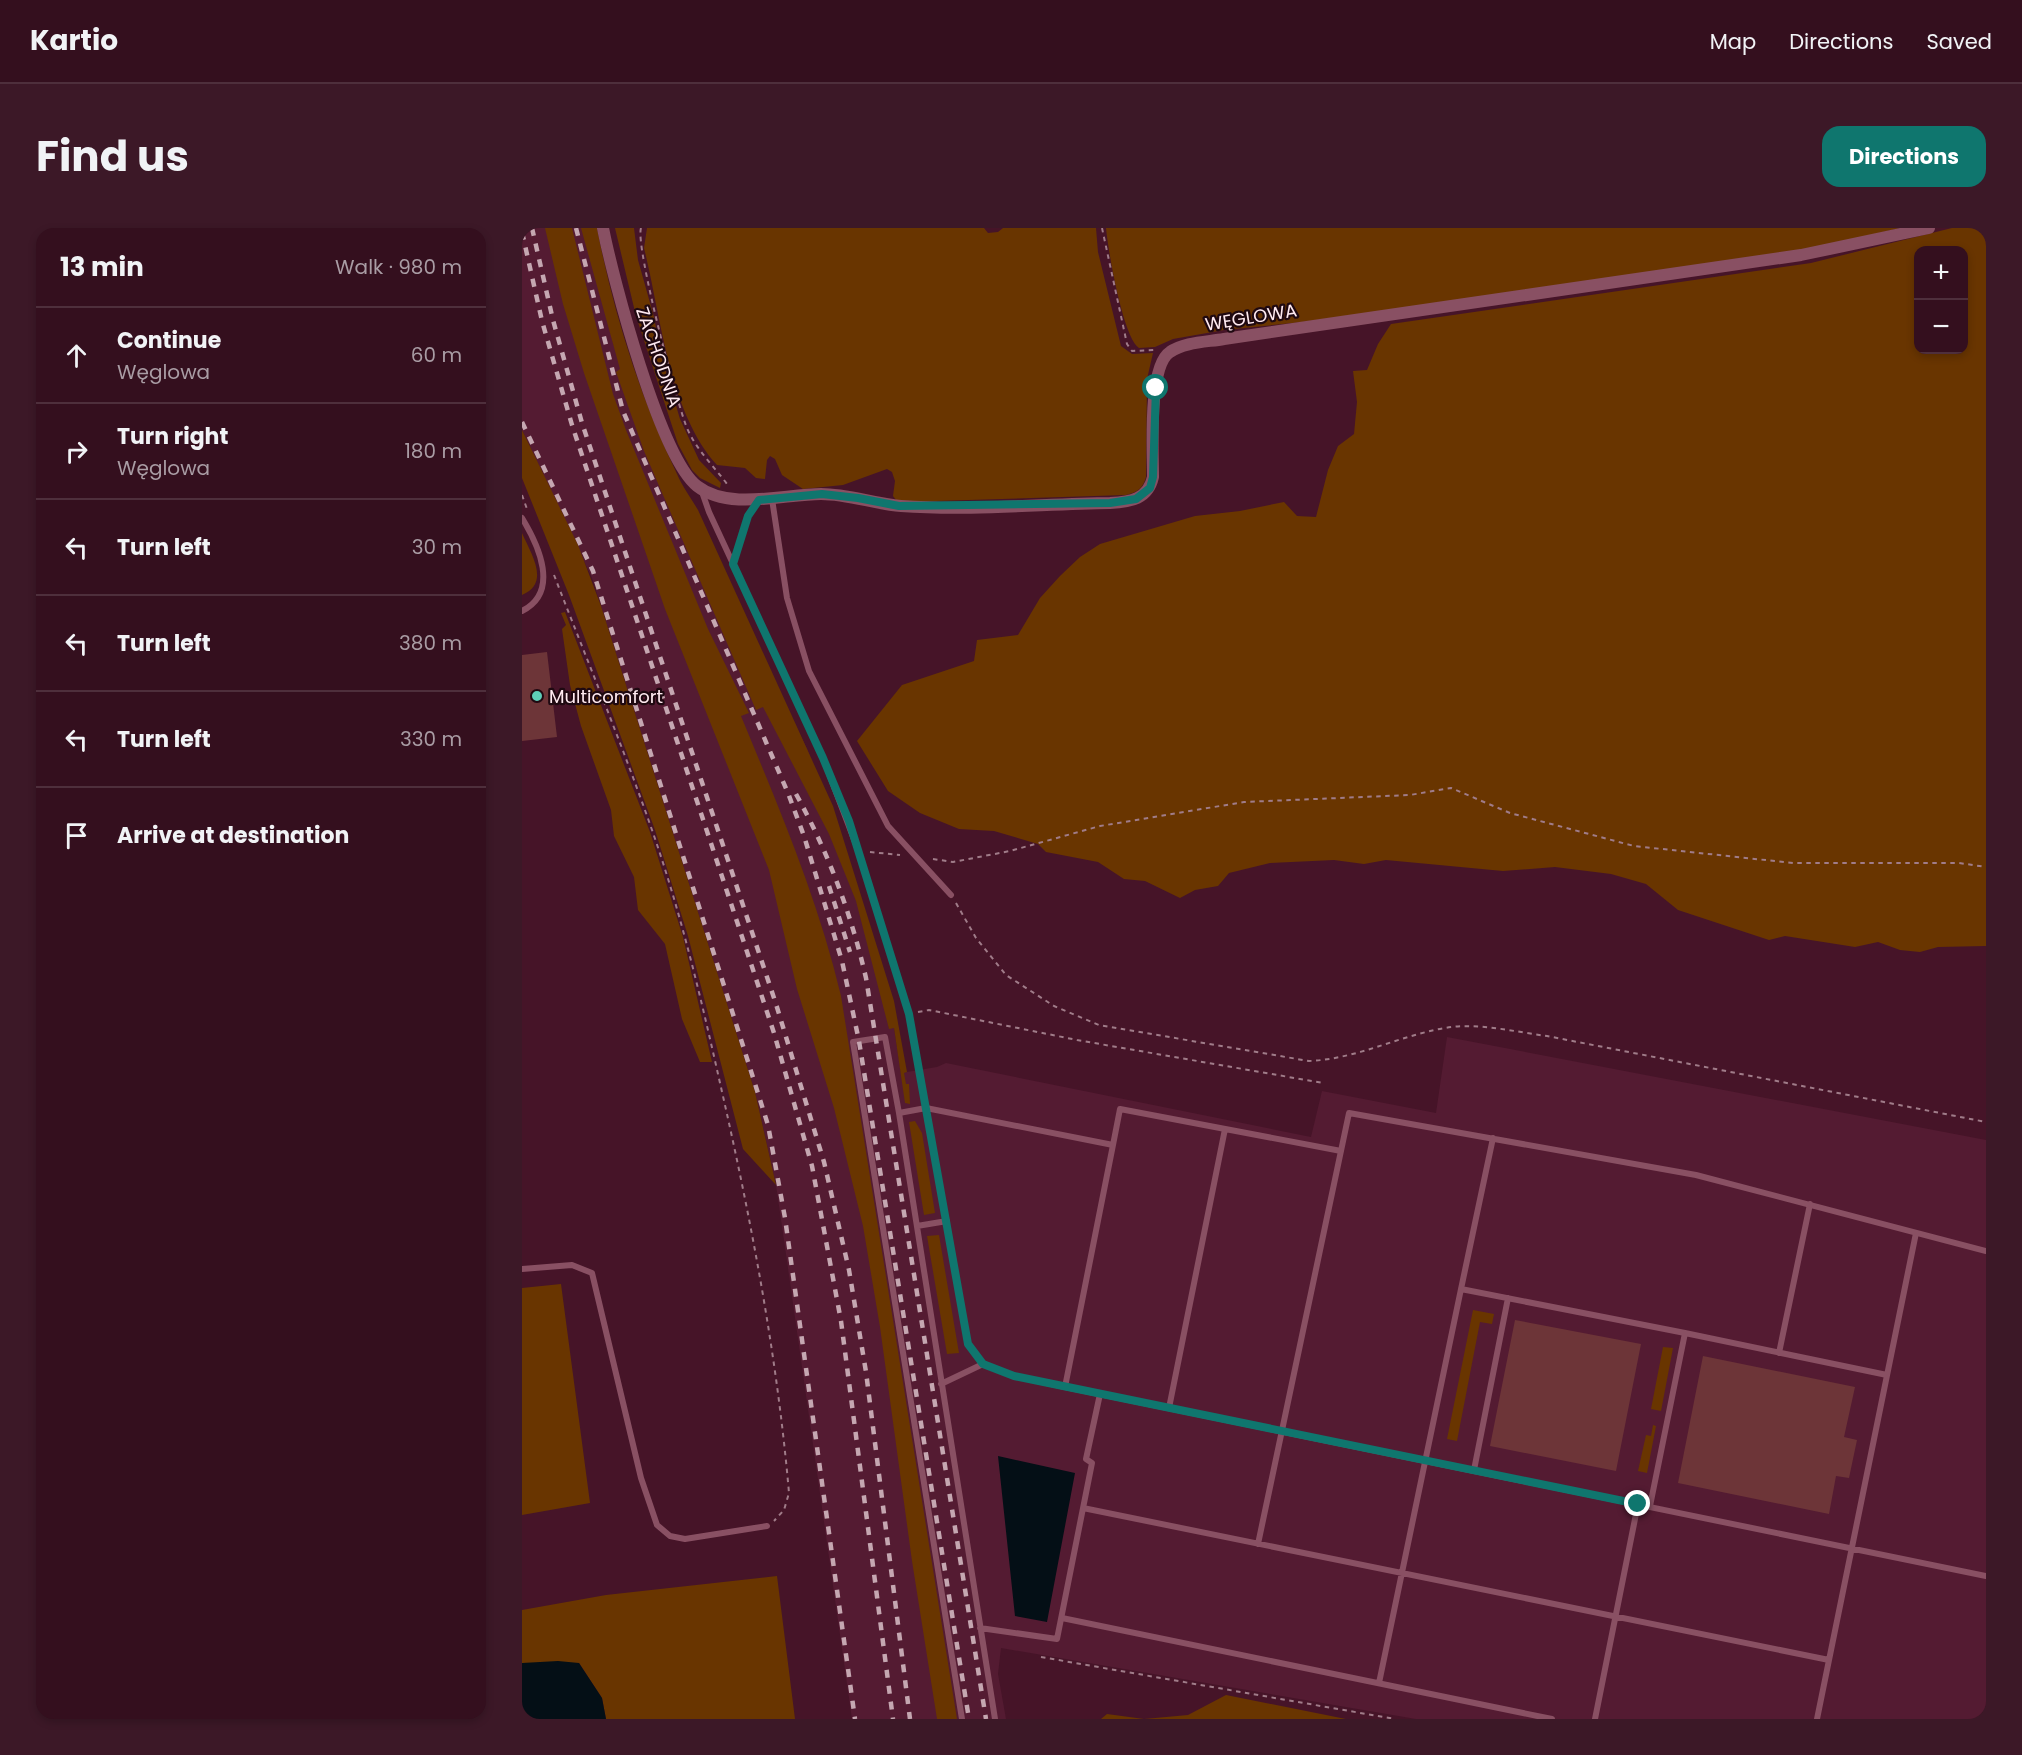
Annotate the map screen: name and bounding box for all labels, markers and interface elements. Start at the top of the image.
text: Kartio [30,21,118,60]
text: Map [1710,27,1756,56]
text: Directions [1789,27,1893,56]
text: Saved [1926,27,1992,56]
button: Directions [1822,126,1986,187]
text: Find us [36,127,189,186]
map controls [1914,246,1968,354]
button: + [1914,246,1968,300]
text: 13 min [60,249,144,285]
text: Walk · 980 m [335,253,462,281]
street label: WĘGLOWA [1203,297,1299,337]
button: − [1914,300,1968,354]
street label: ZACHODNIA [630,304,688,410]
text: Continue [117,325,221,356]
icon: ahead [60,339,93,372]
text: 60 m [411,341,462,369]
text: Węglowa [117,358,210,386]
route start [1142,374,1168,400]
text: Turn right [117,421,228,452]
icon: right [60,435,93,468]
text: 180 m [404,437,462,465]
text: Węglowa [117,454,210,482]
icon: left [60,531,93,564]
text: Turn left [117,532,211,563]
text: 30 m [412,533,462,561]
icon: left [60,627,93,660]
text: Turn left [117,628,211,659]
text: 380 m [399,629,462,657]
place label: Multicomfort [549,684,663,709]
marker: Multicomfort [530,689,544,703]
icon: left [60,723,93,756]
text: Turn left [117,724,211,755]
text: 330 m [400,725,462,753]
icon: arrive [60,819,93,852]
text: Arrive at destination [117,820,349,851]
route end [1624,1490,1650,1516]

